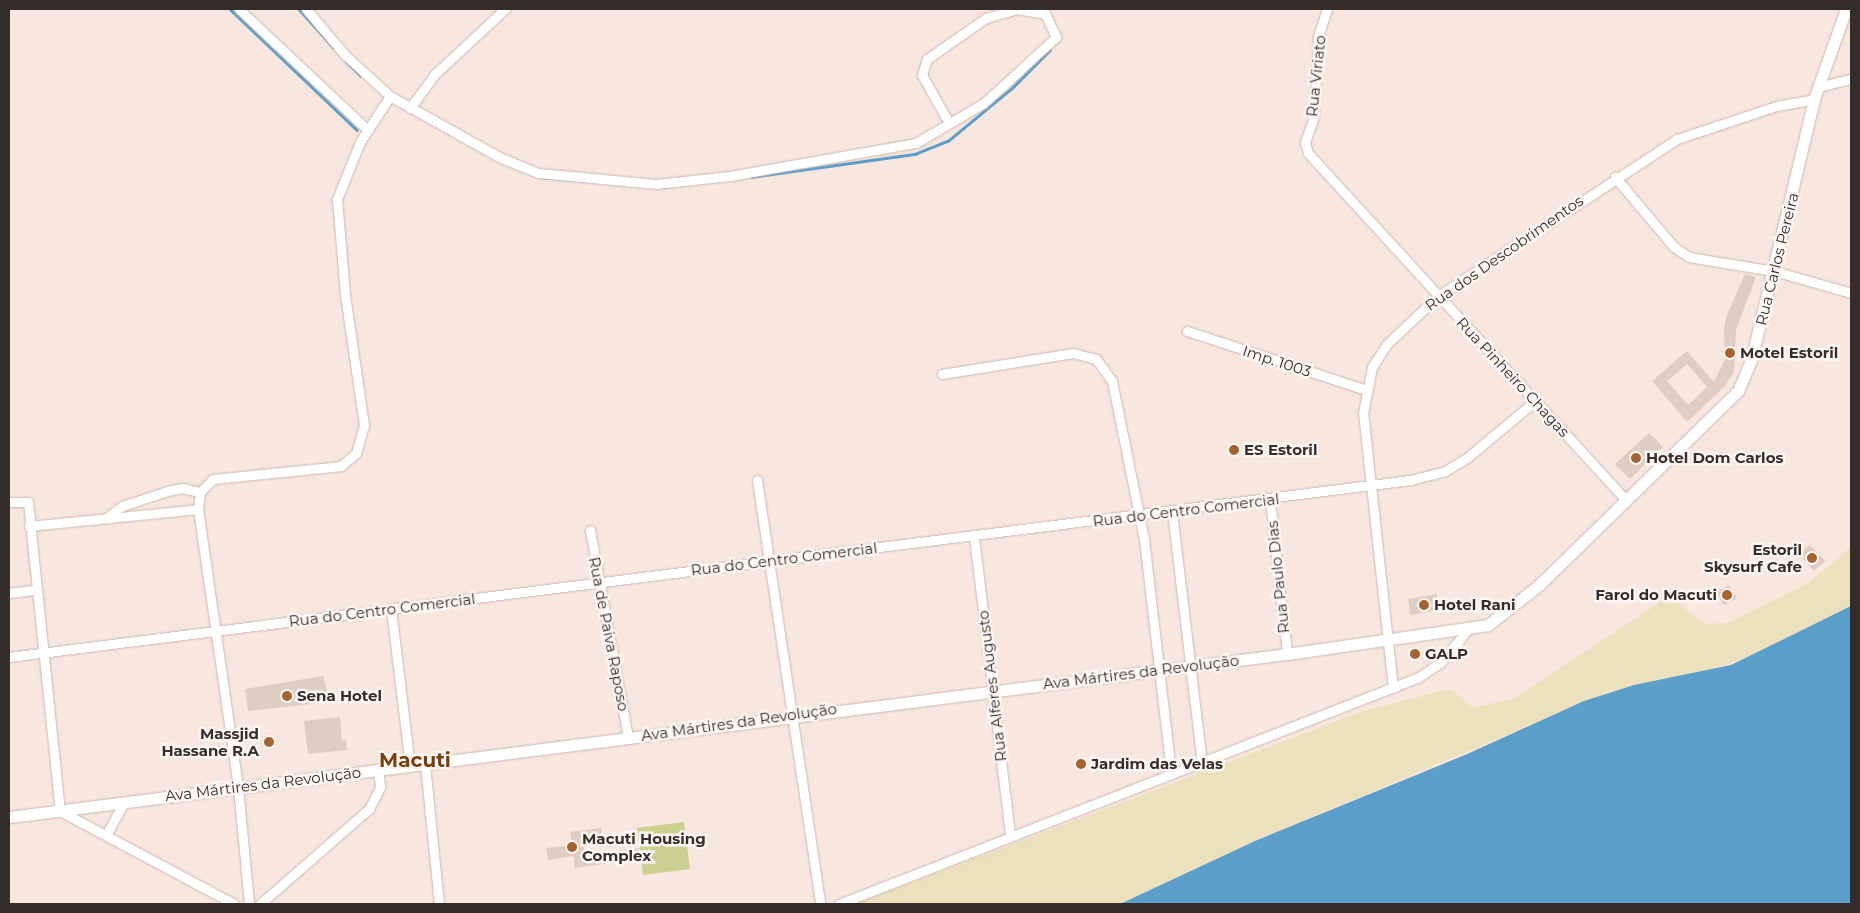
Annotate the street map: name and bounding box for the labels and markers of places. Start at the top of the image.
place label: Motel Estoril [1740,344,1838,362]
marker: Motel Estoril [1724,347,1736,359]
place label: ES Estoril [1244,441,1317,459]
marker: ES Estoril [1228,444,1240,456]
place label: Hotel Dom Carlos [1646,449,1783,467]
marker: Hotel Dom Carlos [1630,452,1642,464]
place label: Estoril Skysurf Cafe [1704,540,1802,575]
marker: Estoril Skysurf Cafe [1806,552,1818,564]
place label: Farol do Macuti [1595,586,1717,604]
marker: Farol do Macuti [1721,589,1733,601]
place label: Hotel Rani [1434,596,1516,614]
marker: Hotel Rani [1418,599,1430,611]
place label: GALP [1425,645,1468,663]
marker: GALP [1409,648,1421,660]
place label: Sena Hotel [297,687,382,705]
marker: Sena Hotel [281,690,293,702]
place label: Massjid Hassane R.A [161,724,259,759]
marker: Massjid Hassane R.A [263,736,275,748]
place label: Jardim das Velas [1091,755,1223,773]
marker: Jardim das Velas [1075,758,1087,770]
place label: Macuti Housing Complex [582,829,706,864]
marker: Macuti Housing Complex [566,841,578,853]

